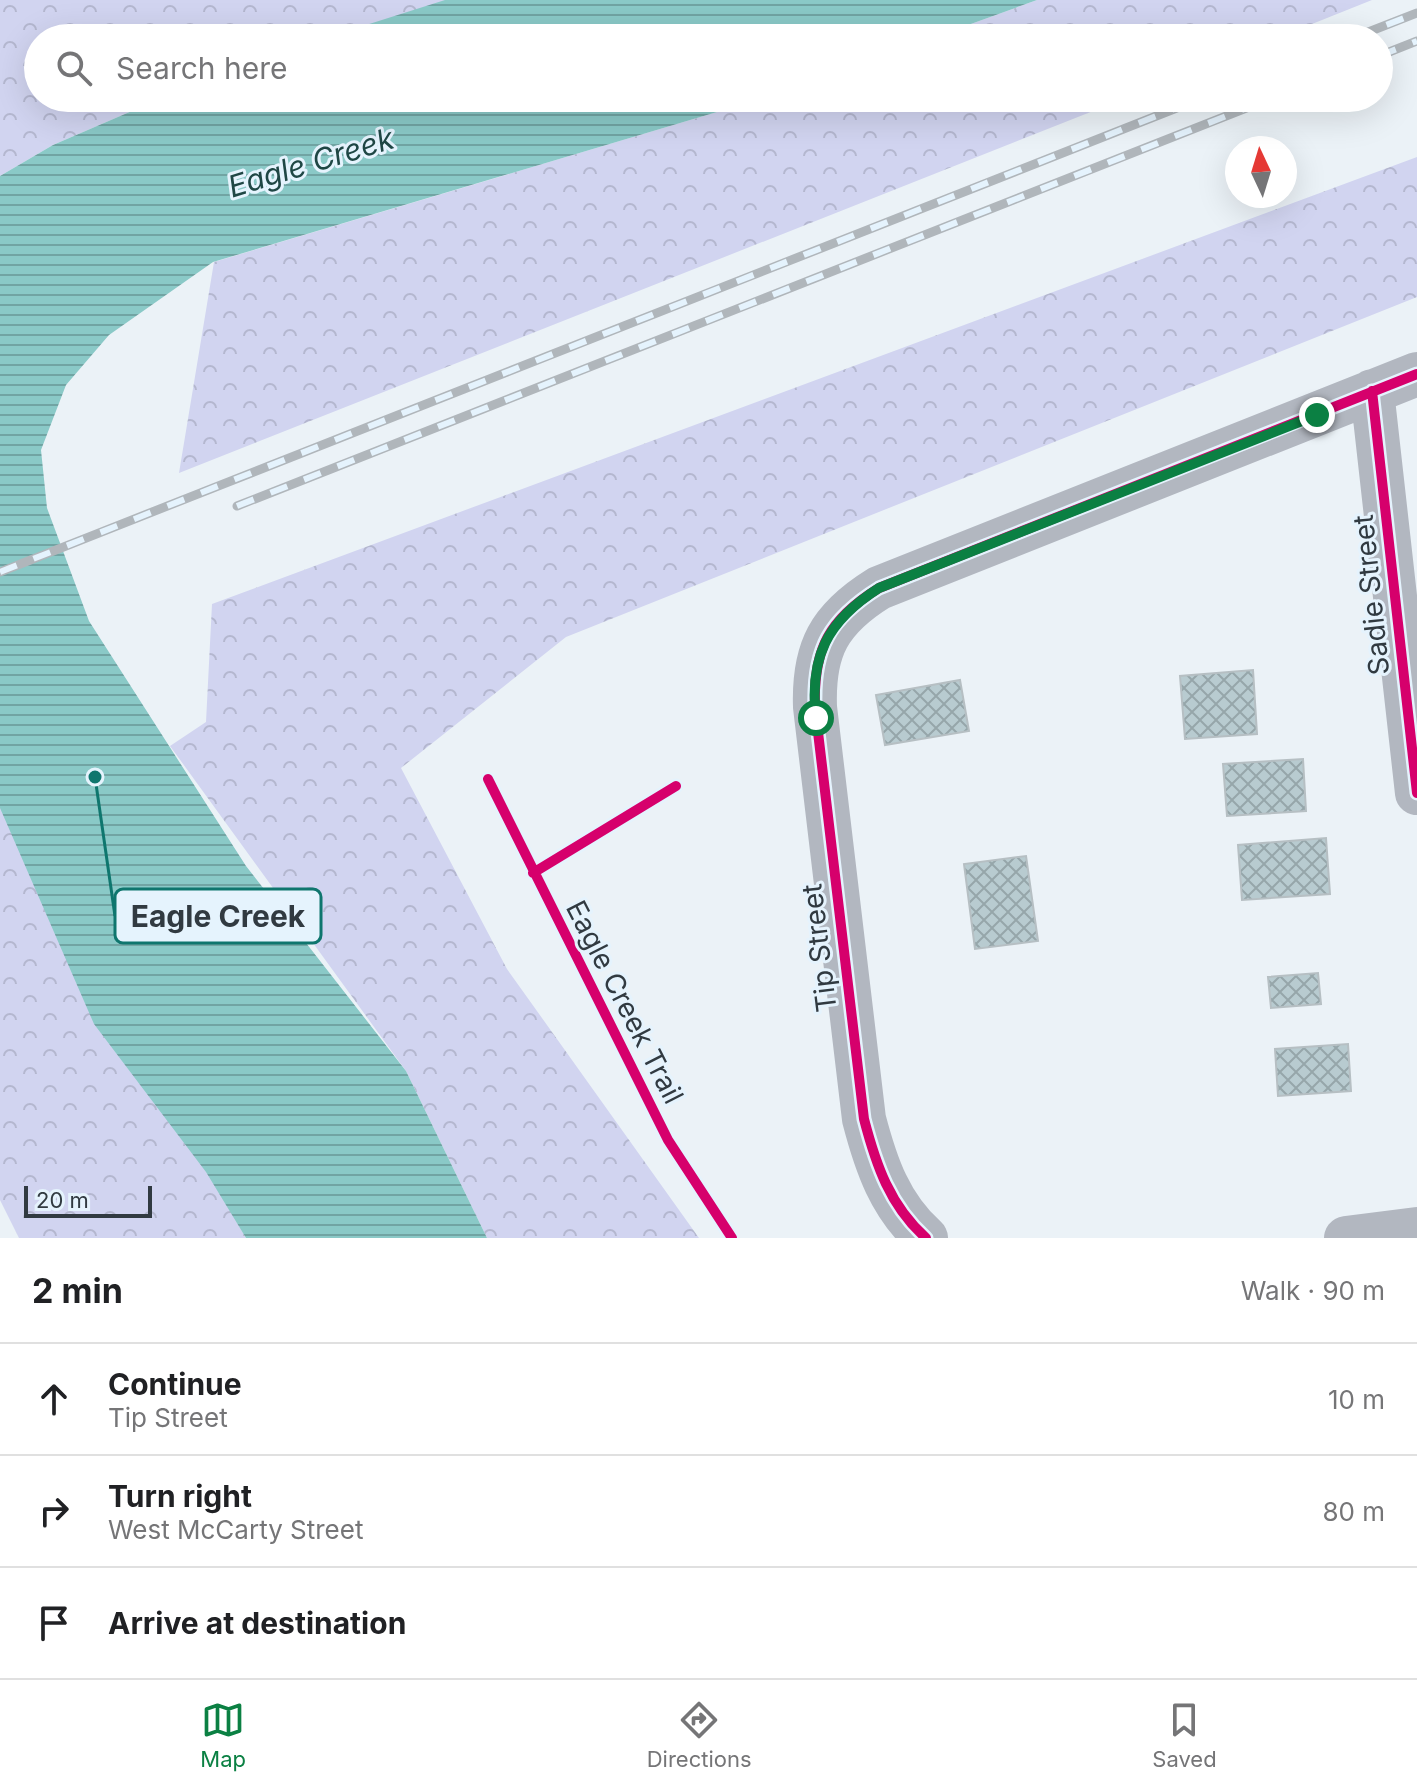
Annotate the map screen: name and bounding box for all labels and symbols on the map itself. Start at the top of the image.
water label: Eagle Creek [223,120,399,204]
north arrow [1225,136,1297,208]
route end [1299,397,1335,433]
street label: Sadie Street [1346,513,1396,677]
route start [798,700,834,736]
street label: Tip Street [794,882,844,1014]
callout: Eagle Creek [115,889,321,943]
street label: Eagle Creek Trail [559,895,691,1109]
text: Eagle Creek [131,898,306,934]
scale bar [24,1182,152,1218]

